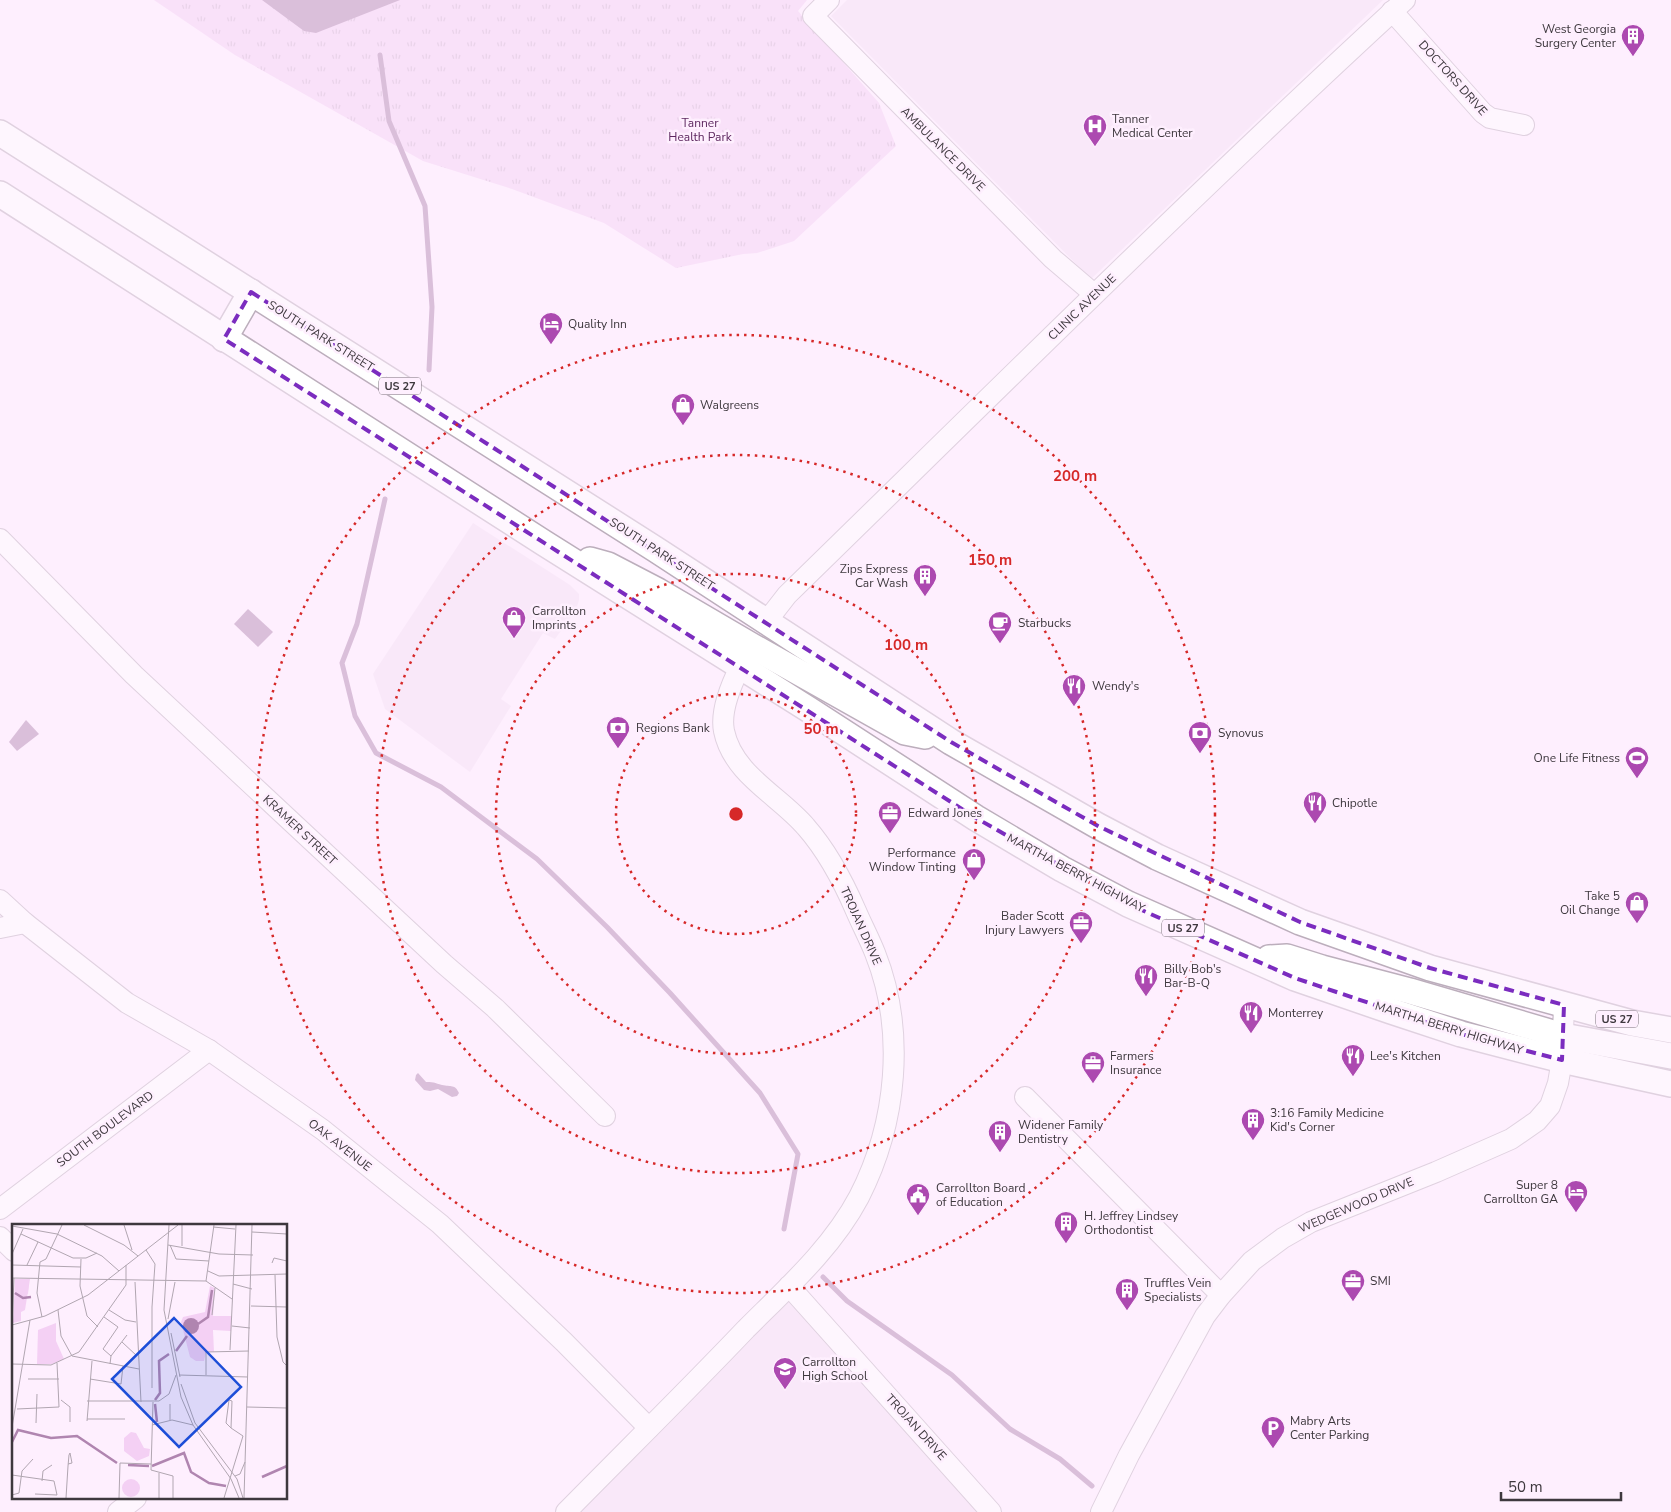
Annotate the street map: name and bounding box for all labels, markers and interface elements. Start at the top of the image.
place label: West Georgia Surgery Center [1535,21,1617,51]
building icon: West Georgia Surgery Center [1620,23,1646,57]
street label: DOCTORS DRIVE [1415,37,1491,119]
street label: AMBULANCE DRIVE [897,103,989,195]
place label: Tanner Medical Center [1112,111,1193,141]
hospital icon: Tanner Medical Center [1082,113,1108,147]
park label: Tanner Health Park [668,115,733,145]
street label: CLINIC AVENUE [1045,270,1119,344]
street label: SOUTH PARK STREET [265,297,378,376]
hotel icon: Quality Inn [538,311,564,345]
place label: Quality Inn [568,316,627,332]
road number: US 27 [379,378,421,394]
shop icon: Walgreens [670,392,696,426]
place label: Walgreens [700,397,759,413]
text: 200 m [1053,466,1097,486]
street label: SOUTH PARK STREET [606,514,718,594]
text: 150 m [968,550,1012,570]
place label: Zips Express Car Wash [840,561,908,591]
building icon: Zips Express Car Wash [912,563,938,597]
place label: Carrollton Imprints [532,603,586,633]
shop icon: Carrollton Imprints [501,605,527,639]
cafe icon: Starbucks [987,610,1013,644]
place label: Starbucks [1018,615,1071,631]
text: 100 m [884,635,928,655]
restaurant icon: Wendy's [1061,673,1087,707]
place label: Wendy's [1092,678,1140,694]
bank icon: Regions Bank [605,715,631,749]
text: 50 m [803,719,839,739]
place label: Regions Bank [636,720,711,736]
bank icon: Synovus [1187,720,1213,754]
place label: Synovus [1218,725,1264,741]
sports icon: One Life Fitness [1624,745,1650,779]
place label: One Life Fitness [1534,750,1620,766]
restaurant icon: Chipotle [1302,790,1328,824]
street label: KRAMER STREET [259,791,341,869]
place label: Chipotle [1332,795,1377,811]
office icon: Edward Jones [877,800,903,834]
centre of rings [727,805,745,823]
place label: Edward Jones [908,805,982,821]
street label: MARTHA BERRY HIGHWAY [1004,830,1148,917]
place label: Performance Window Tinting [869,845,956,875]
shop icon: Performance Window Tinting [961,847,987,881]
street label: TROJAN DRIVE [837,884,885,968]
place label: Take 5 Oil Change [1560,888,1620,918]
shop icon: Take 5 Oil Change [1624,890,1650,924]
place label: Bader Scott Injury Lawyers [985,908,1065,938]
office icon: Bader Scott Injury Lawyers [1068,910,1094,944]
road number: US 27 [1162,920,1204,936]
place label: Billy Bob's Bar-B-Q [1164,961,1222,991]
restaurant icon: Billy Bob's Bar-B-Q [1133,963,1159,997]
street label: MARTHA BERRY HIGHWAY [1373,998,1526,1058]
restaurant icon: Monterrey [1238,1000,1264,1034]
place label: Monterrey [1268,1005,1324,1021]
road number: US 27 [1596,1011,1638,1028]
restaurant icon: Lee's Kitchen [1340,1043,1366,1077]
place label: Farmers Insurance [1110,1048,1162,1078]
place label: Lee's Kitchen [1370,1048,1441,1064]
office icon: Farmers Insurance [1080,1050,1106,1084]
street label: SOUTH BOULEVARD [53,1087,157,1171]
place label: 3:16 Family Medicine Kid's Corner [1270,1105,1384,1135]
building icon: 3:16 Family Medicine Kid's Corner [1240,1107,1266,1141]
street label: OAK AVENUE [305,1115,375,1175]
place label: Widener Family Dentistry [1018,1117,1104,1147]
building icon: Widener Family Dentistry [987,1119,1013,1153]
street label: WEDGEWOOD DRIVE [1296,1174,1416,1236]
place label: Super 8 Carrollton GA [1483,1177,1558,1207]
hotel icon: Super 8 Carrollton GA [1563,1179,1589,1213]
place label: Carrollton Board of Education [936,1180,1026,1210]
public building icon: Carrollton Board of Education [905,1182,931,1216]
place label: H. Jeffrey Lindsey Orthodontist [1084,1208,1179,1238]
building icon: H. Jeffrey Lindsey Orthodontist [1053,1210,1079,1244]
inset map [12,1224,288,1500]
office icon: SMI [1340,1268,1366,1302]
place label: SMI [1370,1273,1391,1289]
place label: Truffles Vein Specialists [1144,1275,1211,1305]
building icon: Truffles Vein Specialists [1114,1277,1140,1311]
place label: Carrollton High School [802,1354,868,1384]
school or university icon: Carrollton High School [772,1356,798,1390]
street label: TROJAN DRIVE [882,1390,950,1464]
place label: Mabry Arts Center Parking [1290,1413,1369,1443]
parking icon: Mabry Arts Center Parking [1260,1415,1286,1449]
scale bar [1501,1470,1621,1502]
text: 50 m [1508,1477,1543,1497]

